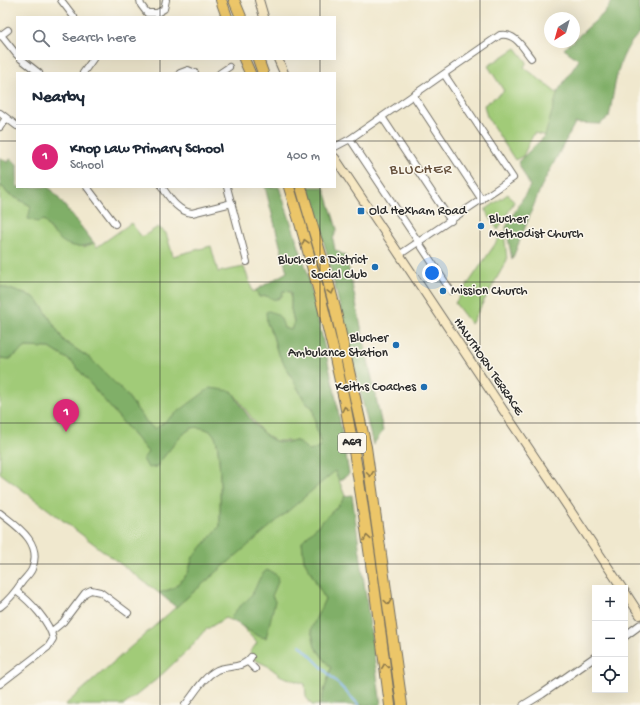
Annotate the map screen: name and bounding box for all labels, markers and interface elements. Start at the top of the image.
north arrow [544,12,580,48]
search box [16,16,336,60]
icon: search [30,27,52,49]
text: Search here [62,29,136,47]
text: Nearby [32,88,85,108]
text: Knop Law Primary School [70,140,224,158]
text: 1 [42,149,48,164]
text: 400 m [287,149,320,164]
text: School [70,158,104,173]
district label: BLUCHER [389,161,452,179]
place label: Old Hexham Road [369,204,468,219]
marker: Old Hexham Road [356,206,366,216]
place label: Blucher Methodist Church [488,212,584,242]
marker: Blucher Methodist Church [476,221,486,231]
one-way arrow [301,239,310,246]
place label: Blucher & District Social Club [277,253,369,283]
marker: Blucher & District Social Club [370,262,380,272]
your location [422,263,442,283]
place label: Mission Church [451,284,527,299]
marker: Mission Church [438,286,448,296]
one-way arrow [326,289,334,295]
street label: HAWTHORN TERRACE [450,315,527,419]
place label: Blucher Ambulance Station [288,331,389,361]
marker: Blucher Ambulance Station [391,340,401,350]
place label: Keiths Coaches [335,380,417,395]
marker: Keiths Coaches [419,382,429,392]
pin: 1 [53,399,79,432]
one-way arrow [342,406,350,413]
road number: A69 [338,433,366,453]
one-way arrow [365,471,374,477]
one-way arrow [363,534,372,541]
map controls [592,585,628,693]
button: + [592,585,628,621]
one-way arrow [383,599,392,605]
button: − [592,621,628,657]
button: locate [592,657,628,693]
one-way arrow [381,663,390,669]

